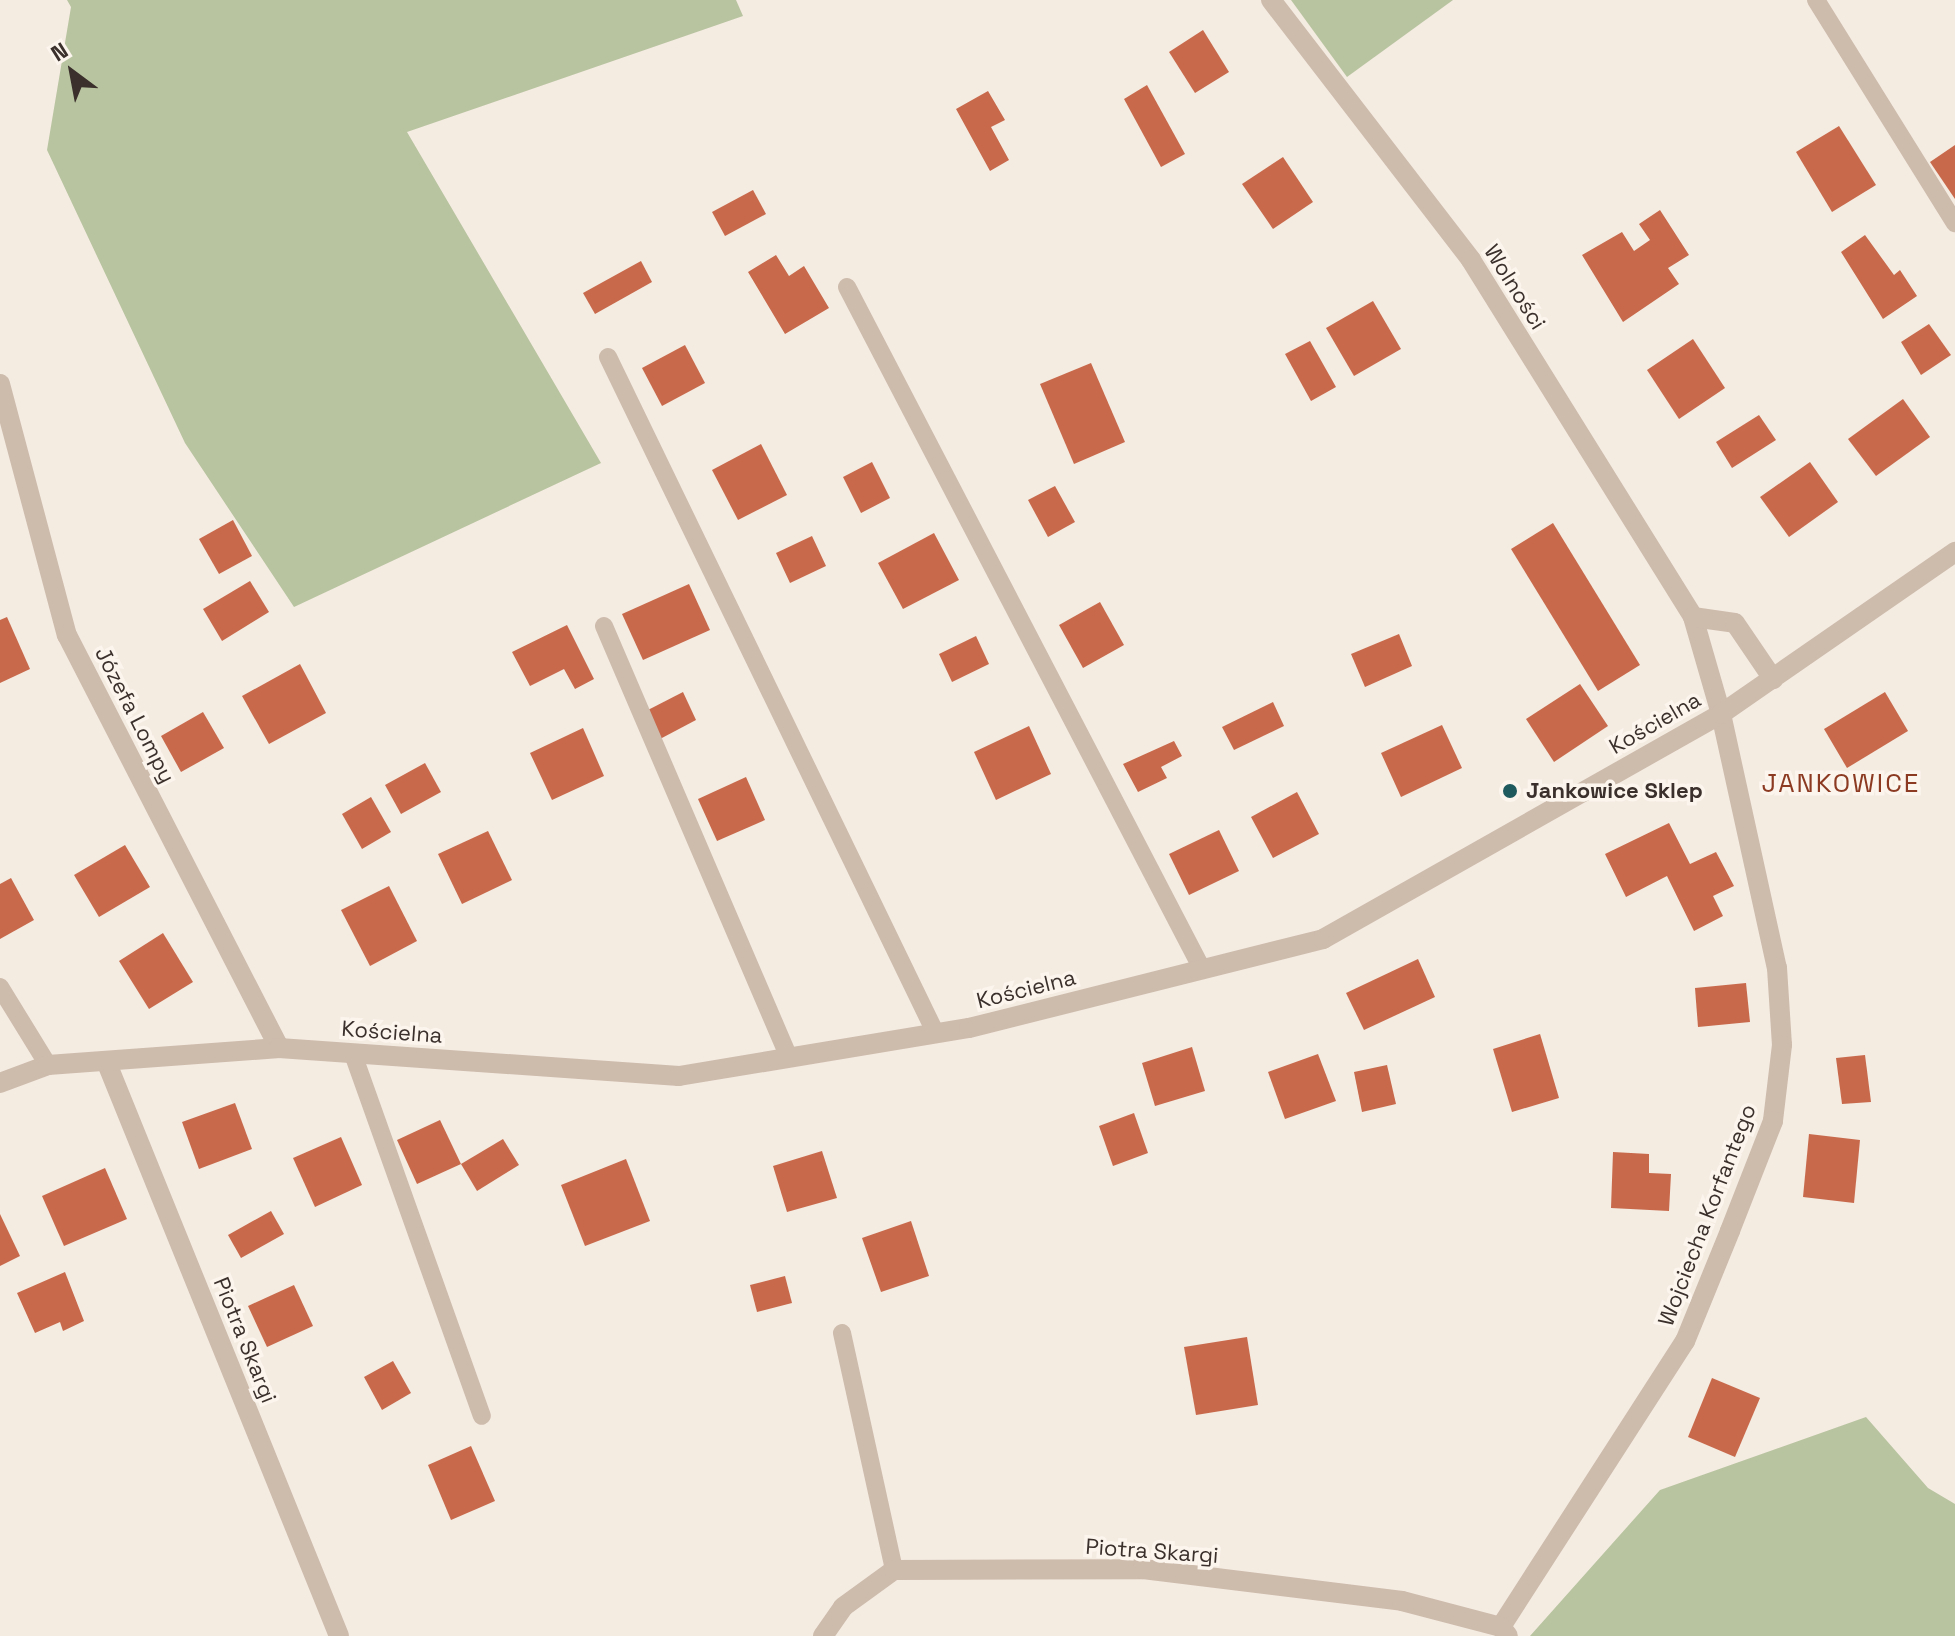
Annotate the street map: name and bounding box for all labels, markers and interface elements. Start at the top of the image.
north arrow [32,32,112,112]
text: N [46,36,73,67]
street label: Wolności [1479,240,1551,334]
street label: Józefa Lompy [89,643,181,787]
street label: Kościelna [1605,686,1705,760]
district label: JANKOWICE [1762,768,1920,800]
place label: Jankowice Sklep [1526,778,1703,804]
marker: Jankowice Sklep [1501,782,1519,800]
street label: Kościelna [974,964,1078,1014]
street label: Kościelna [341,1015,443,1049]
street label: Wojciecha Korfantego [1653,1100,1761,1330]
street label: Piotra Skargi [208,1273,282,1407]
street label: Piotra Skargi [1085,1533,1219,1569]

